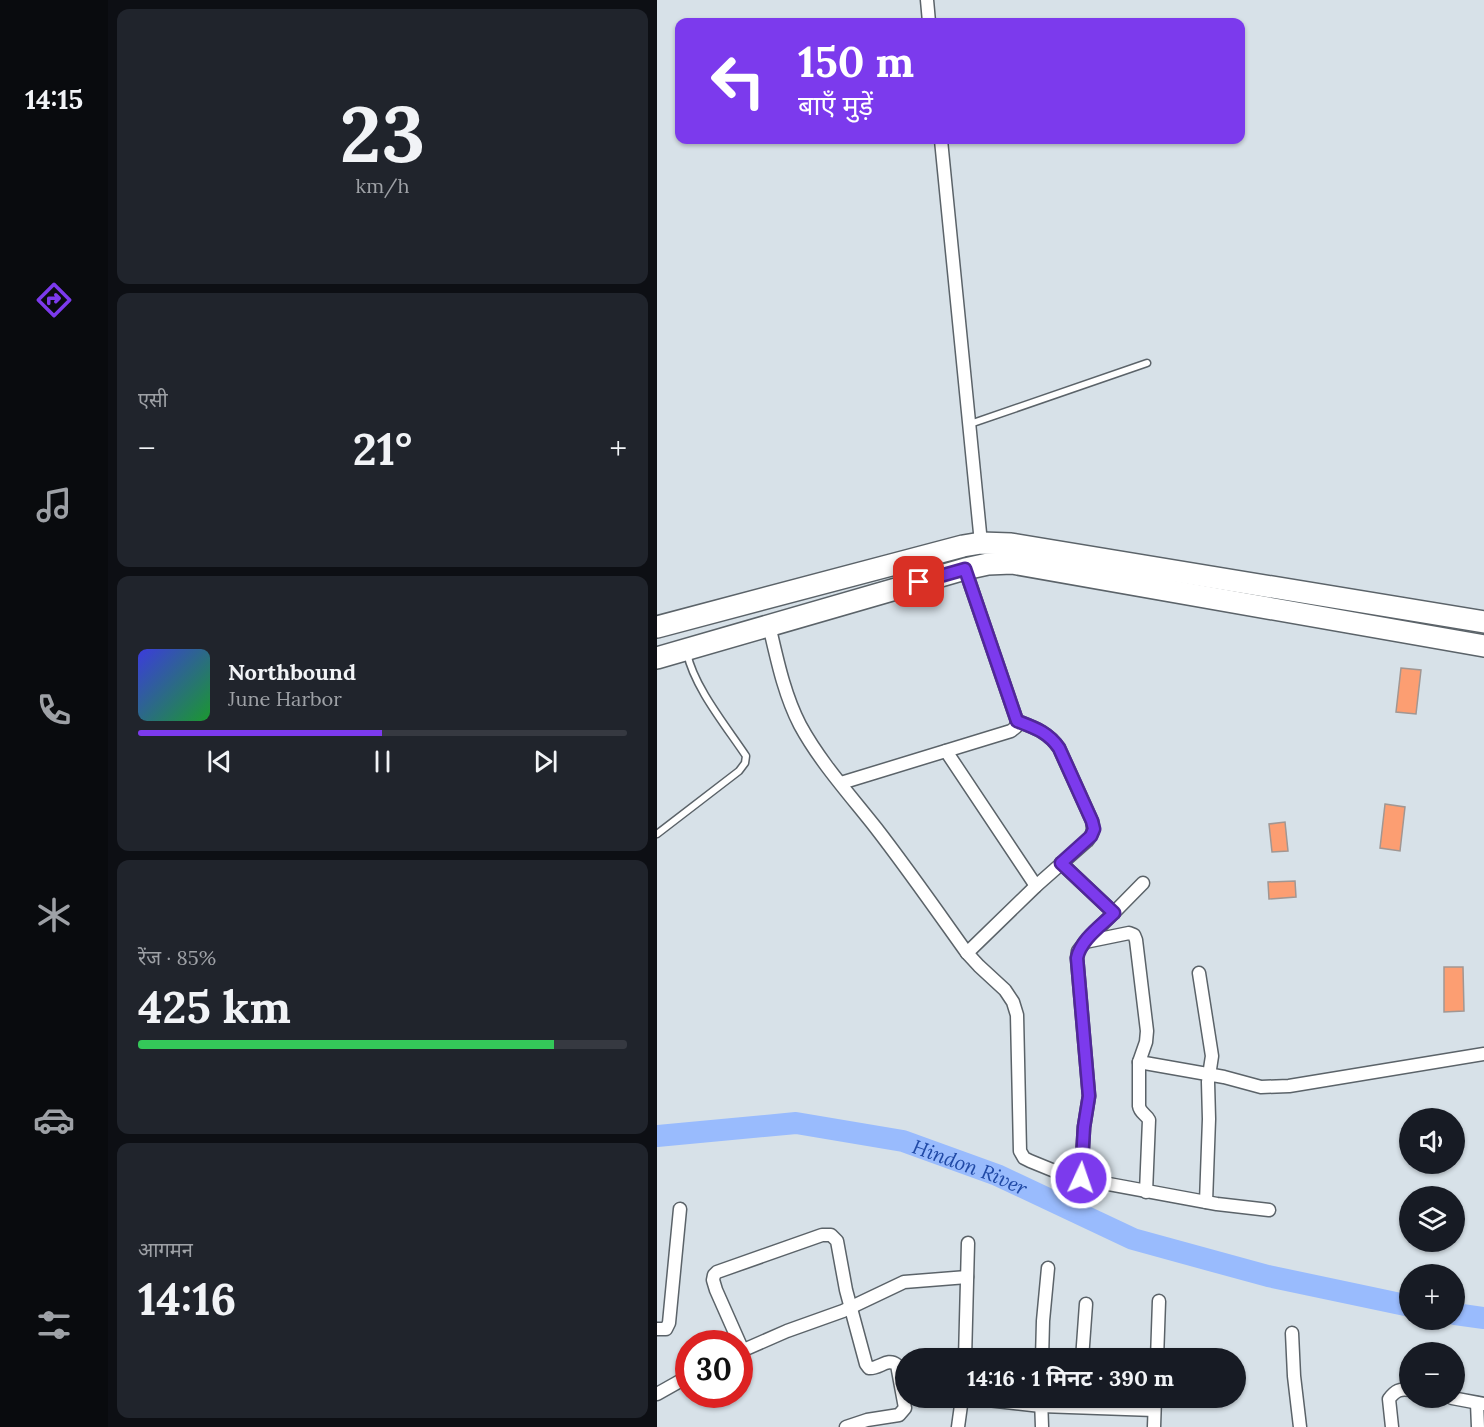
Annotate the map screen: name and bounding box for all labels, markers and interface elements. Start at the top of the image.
text: 150 m [798,35,914,89]
icon: left [699,42,777,120]
text: 14:15 [25,82,83,116]
text: 23 [340,84,425,183]
text: बाएँ मुड़ें [798,88,873,122]
text: km/h [355,173,410,198]
icon: directions [33,279,75,321]
text: एसी [138,387,168,412]
text: 21° [353,420,412,477]
text: − [138,427,156,469]
text: + [609,427,627,469]
icon: music [33,484,75,526]
pin [893,556,944,607]
icon: arrive [902,565,935,598]
text: Northbound [228,658,356,686]
text: June Harbor [228,686,342,711]
icon: phone [33,689,75,731]
icon: previous [203,745,236,778]
icon: pause [366,745,399,778]
icon: next [529,745,562,778]
icon: climate [33,894,75,936]
text: रेंज · 85% [138,945,216,970]
text: 425 km [138,978,291,1035]
icon: car [33,1099,75,1141]
map controls [1399,1108,1465,1408]
button: sound [1399,1108,1465,1174]
water label: Hindon River [909,1133,1033,1201]
position arrow [1049,1146,1113,1210]
button: layers [1399,1186,1465,1252]
text: आगमन [138,1237,193,1262]
button: + [1399,1264,1465,1330]
text: 14:16 [138,1270,236,1327]
icon: filters [33,1304,75,1346]
speed limit sign: 30 [675,1330,753,1408]
button: − [1399,1342,1465,1408]
text: 14:16 · 1 मिनट · 390 m [967,1364,1174,1392]

